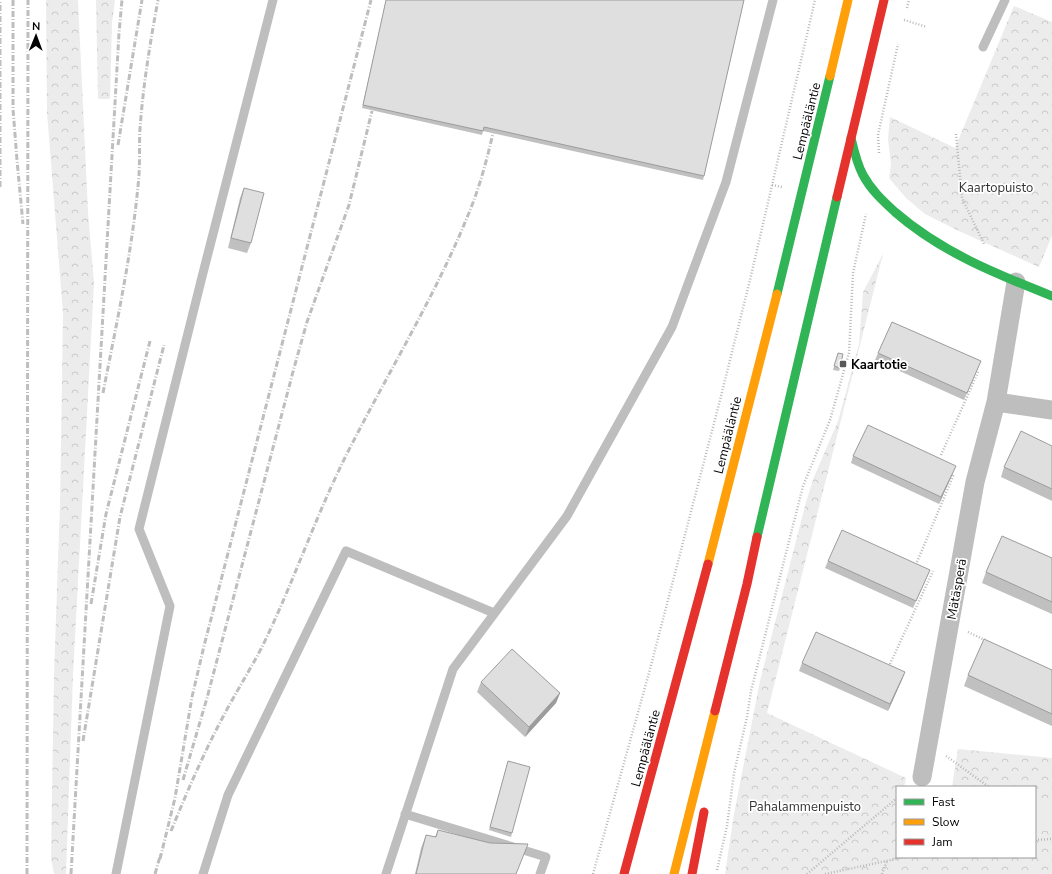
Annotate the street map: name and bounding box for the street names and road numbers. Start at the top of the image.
street label: Lempääläntie [789,81,825,162]
street label: Lempääläntie [710,395,746,476]
street label: Mätäsperä [943,557,971,621]
street label: Lempääläntie [627,708,665,789]

